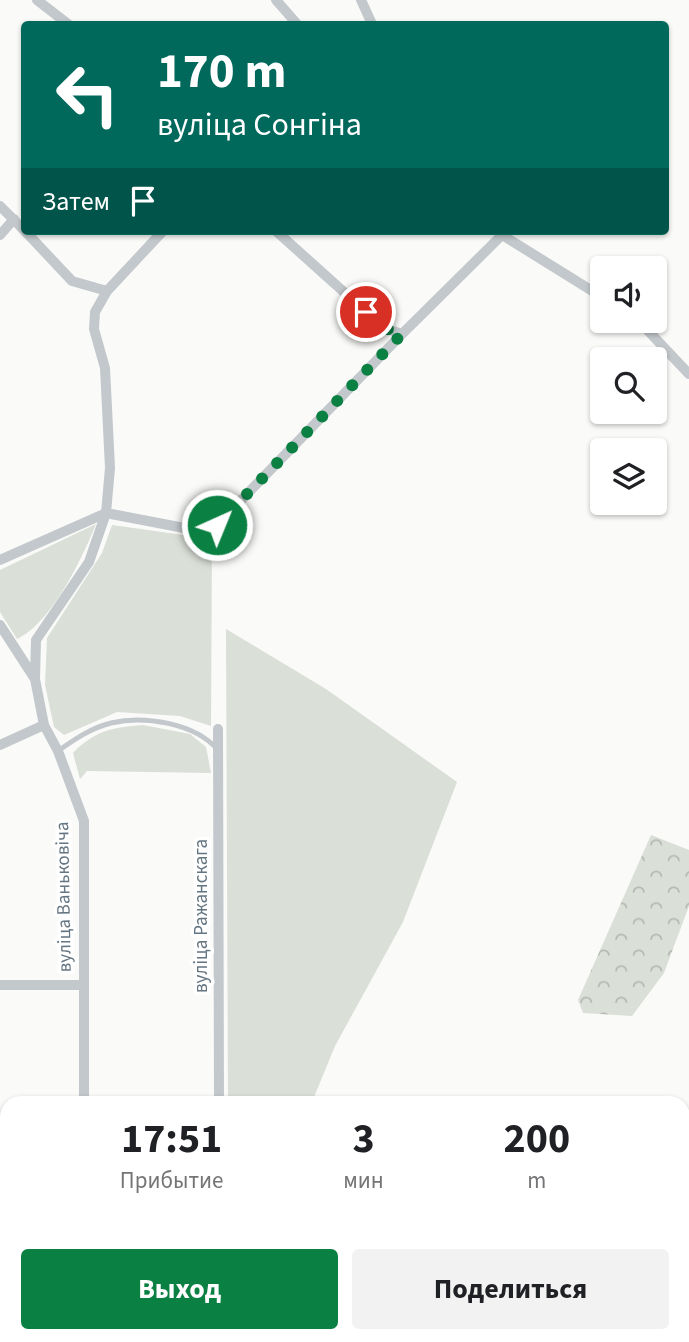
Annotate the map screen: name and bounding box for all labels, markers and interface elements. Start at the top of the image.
text: 170 m [157,37,286,107]
icon: left [42,49,133,140]
text: вуліца Сонгіна [157,102,362,148]
icon: arrive [124,182,162,220]
text: Затем [42,183,110,220]
map controls [590,256,667,515]
button: sound [590,256,667,333]
pin [336,282,396,342]
icon: arrive [347,293,385,331]
button: search [590,347,667,424]
button: layers [590,438,667,515]
position arrow [180,488,254,562]
street label: вуліца Ваньковіча [49,821,79,973]
street label: вуліца Ражанскага [188,839,215,993]
text: 17:51 [121,1109,222,1169]
text: 3 [352,1109,375,1169]
text: 200 [504,1109,570,1169]
text: Прибытие [120,1164,223,1197]
text: мин [343,1164,384,1197]
text: m [527,1164,546,1197]
button: Выход [21,1249,338,1329]
button: Поделиться [352,1249,669,1329]

